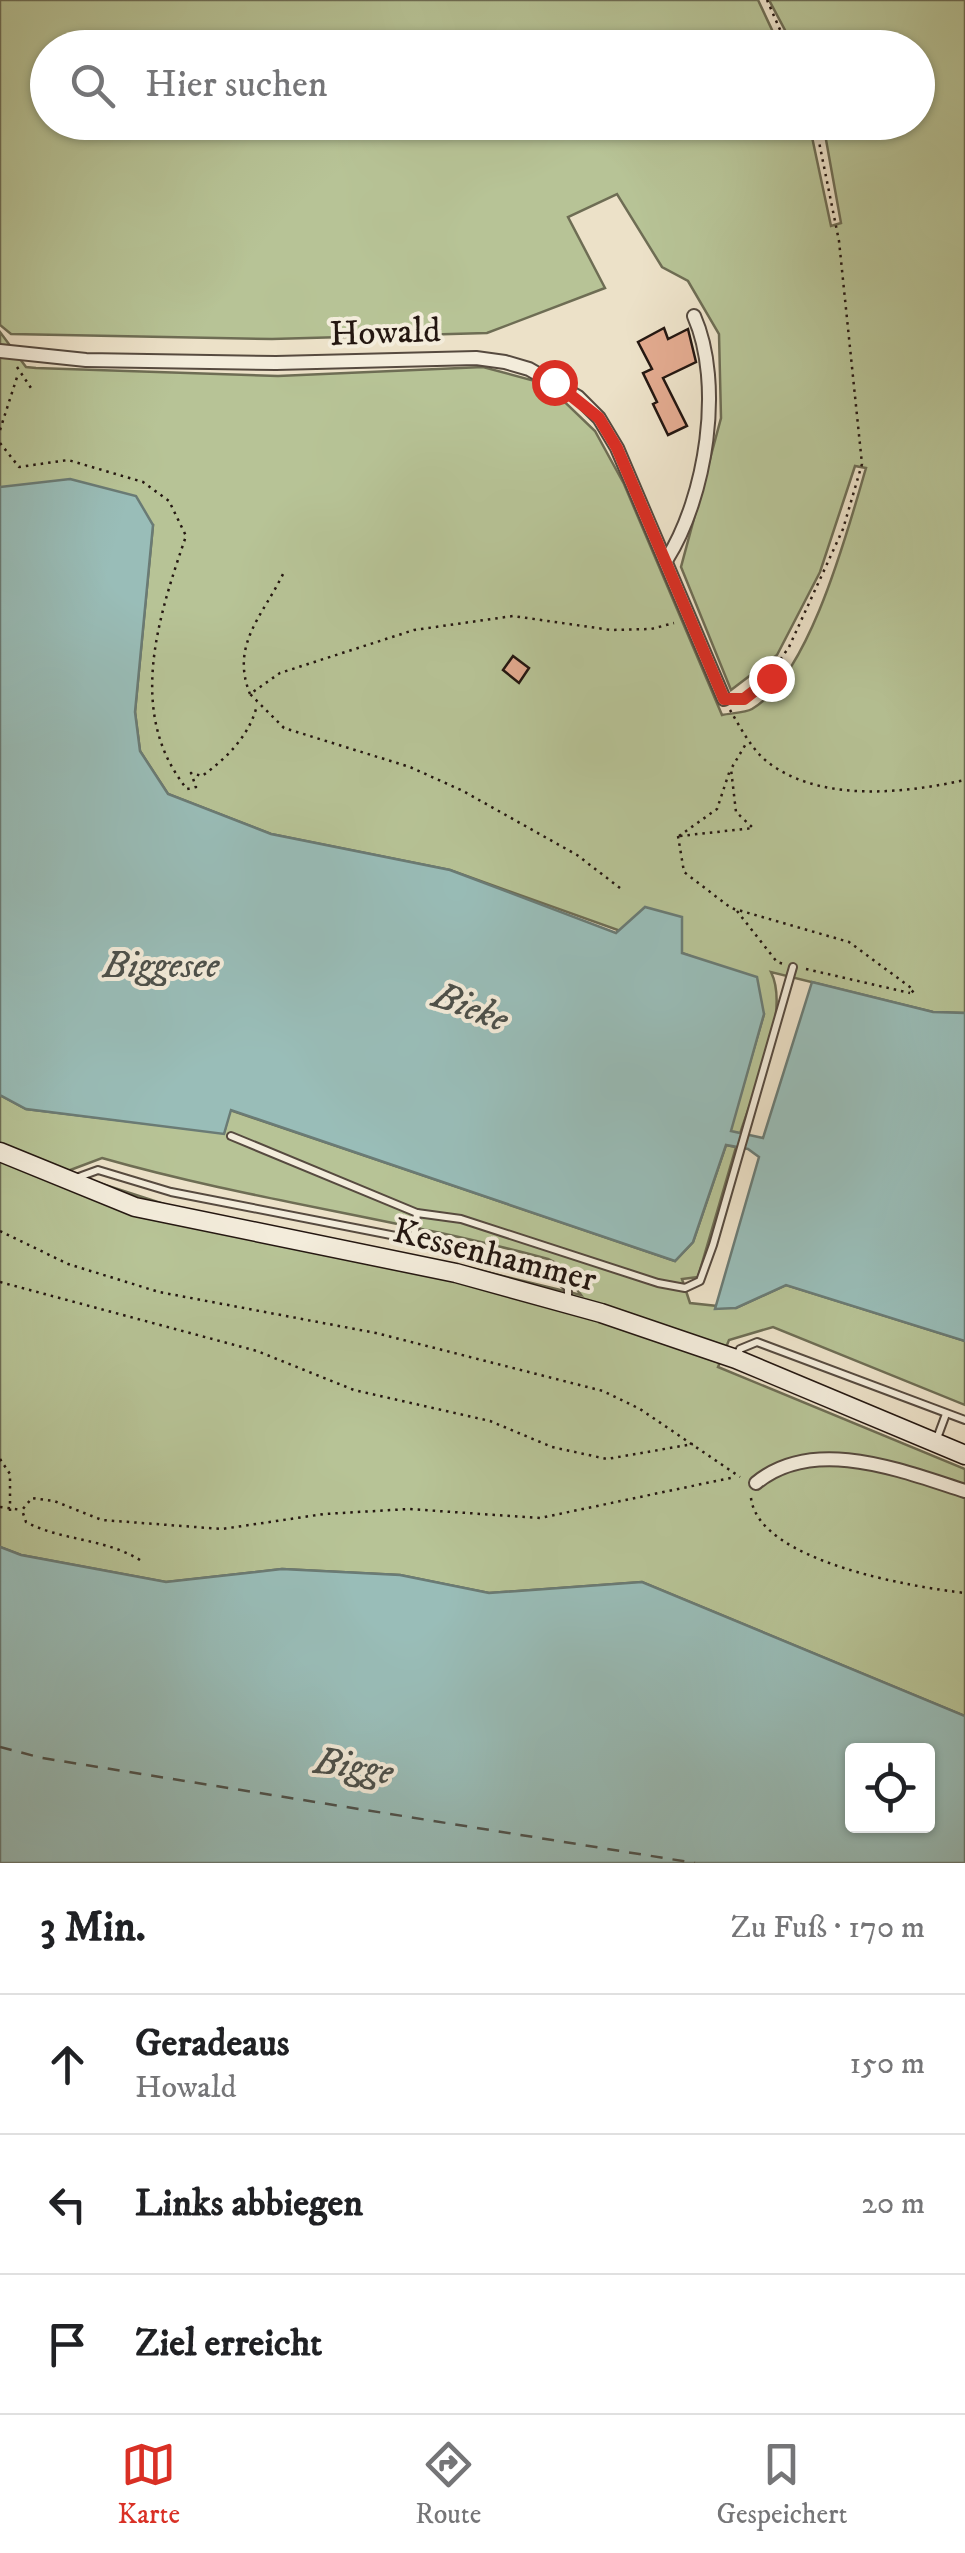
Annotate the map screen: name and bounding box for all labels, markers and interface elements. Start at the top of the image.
search box [30,30,935,140]
icon: search [65,58,120,113]
text: Hier suchen [145,61,328,109]
street label: Howald [329,309,442,357]
route start [532,360,578,406]
route end [749,656,795,702]
water label: Biggesee [101,942,220,990]
water label: Bieke [424,971,516,1044]
street label: Kessenhammer [388,1209,601,1302]
water label: Bigge [309,1737,398,1797]
map controls [845,1743,935,1833]
button: locate [845,1743,935,1833]
text: 3 Min. [40,1902,146,1954]
text: Zu Fuß · 170 m [730,1908,925,1948]
text: Geradeaus [135,2020,289,2068]
icon: ahead [40,2037,95,2092]
text: 150 m [849,2044,925,2084]
text: Howald [135,2068,237,2108]
icon: left [40,2177,95,2232]
text: Links abbiegen [135,2180,363,2228]
text: 20 m [861,2184,925,2224]
icon: arrive [40,2317,95,2372]
text: Ziel erreicht [135,2320,322,2368]
tab: Karte [118,2437,180,2532]
tab: Route [415,2437,481,2532]
tab: Gespeichert [716,2437,847,2532]

